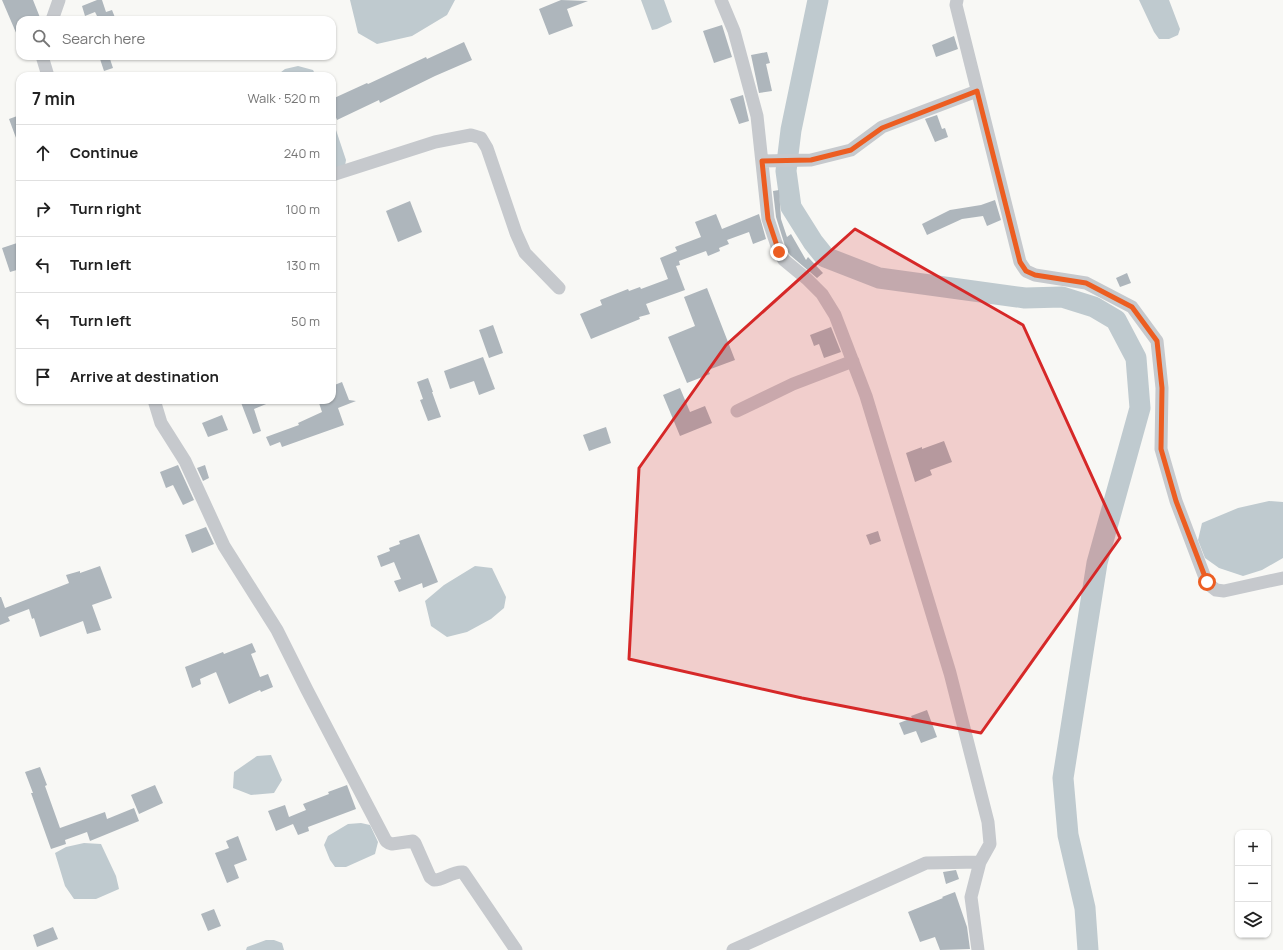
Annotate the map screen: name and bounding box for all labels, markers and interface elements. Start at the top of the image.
search box [16,16,336,60]
icon: search [30,27,52,49]
text: Search here [62,28,145,49]
text: 7 min [32,87,75,110]
text: Walk · 520 m [247,89,320,107]
icon: ahead [32,142,54,164]
text: Continue [70,142,138,163]
text: 240 m [284,144,320,162]
icon: right [32,198,54,220]
text: Turn right [70,198,141,219]
text: 100 m [285,200,320,218]
route end [770,243,788,261]
icon: left [32,254,54,276]
text: Turn left [70,254,132,275]
text: 130 m [286,256,320,274]
icon: left [32,310,54,332]
text: Turn left [70,310,132,331]
text: 50 m [291,312,320,330]
icon: arrive [32,366,54,388]
text: Arrive at destination [70,366,219,387]
route start [1198,573,1216,591]
map controls [1235,830,1271,938]
button: + [1235,830,1271,866]
button: − [1235,866,1271,902]
button: layers [1235,902,1271,938]

